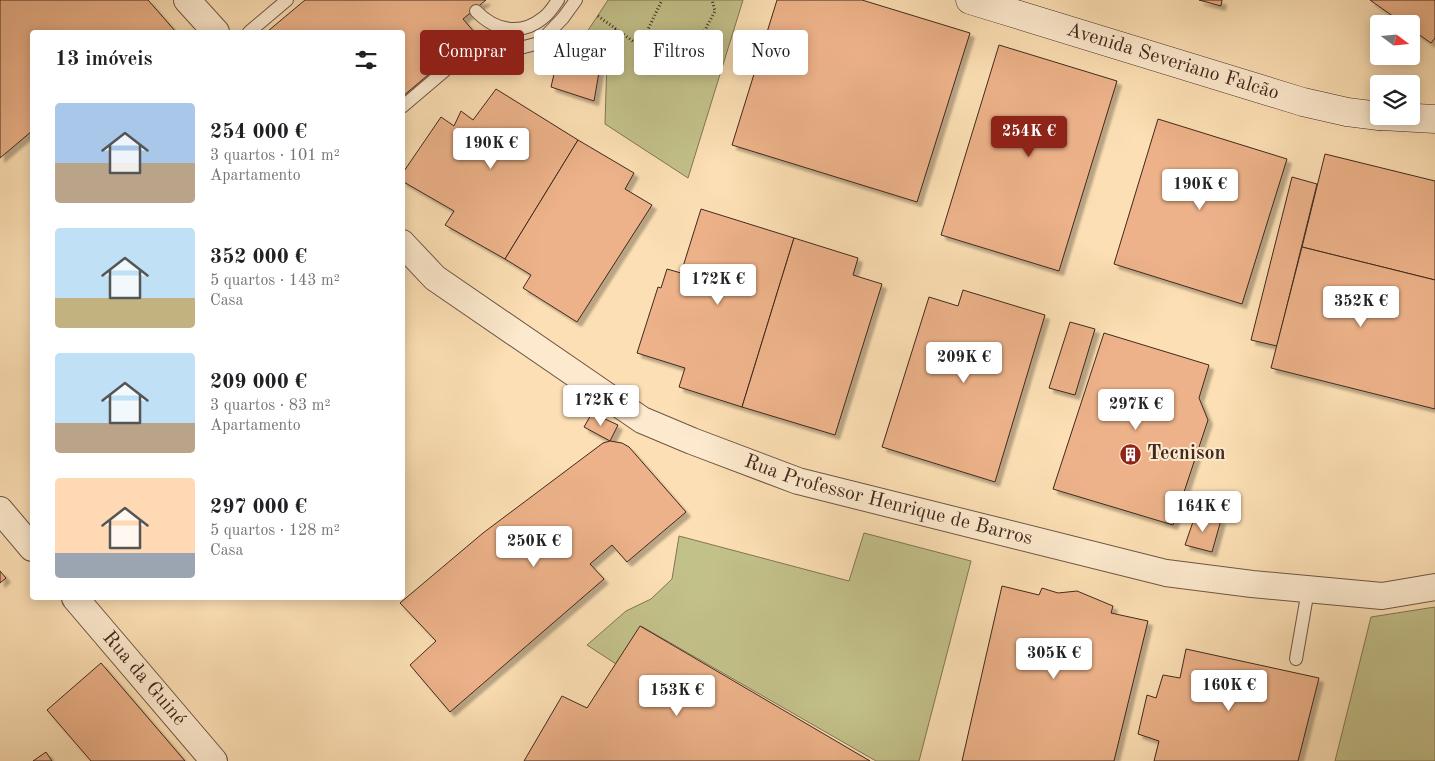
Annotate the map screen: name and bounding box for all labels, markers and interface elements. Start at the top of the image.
north arrow [1370,15,1420,65]
map controls [1370,15,1420,125]
street label: Avenida Severiano Falcão [1064,20,1281,104]
chip: Comprar [420,30,524,75]
chip: Alugar [534,30,624,75]
chip: Filtros [634,30,723,75]
chip: Novo [733,30,808,75]
icon: filters [352,46,380,74]
text: 13 imóveis [55,49,153,70]
button: layers [1370,75,1420,125]
pin: 254K € [988,116,1070,158]
text: 254 000 € [210,122,307,143]
icon: home [95,123,155,183]
text: 254K € [1002,124,1056,140]
pin: 190K € [450,128,532,170]
text: 190K € [464,136,518,152]
text: 3 quartos · 101 m² [210,148,340,164]
text: Apartamento [210,168,301,184]
pin: 190K € [1159,168,1241,211]
text: 190K € [1173,177,1227,193]
text: 352 000 € [210,247,307,268]
icon: home [95,248,155,308]
pin: 172K € [677,264,759,306]
text: 172K € [691,272,745,288]
text: 5 quartos · 143 m² [210,273,340,289]
pin: 352K € [1320,286,1402,328]
text: Casa [210,293,243,309]
text: 352K € [1334,294,1388,310]
pin: 209K € [923,342,1005,384]
text: 209K € [937,350,991,366]
text: 209 000 € [210,372,307,393]
icon: home [95,373,155,433]
pin: 172K € [560,384,642,427]
pin: 297K € [1095,388,1177,431]
text: 172K € [574,393,628,409]
text: 297K € [1109,397,1163,413]
text: 3 quartos · 83 m² [210,398,331,414]
text: Apartamento [210,418,301,434]
building icon: Tecnison [1119,442,1143,466]
place label: Tecnison [1147,444,1226,464]
street label: Rua Professor Henrique de Barros [741,452,1035,549]
pin: 164K € [1162,490,1244,533]
text: 297 000 € [210,497,307,518]
icon: home [95,498,155,558]
text: 164K € [1176,499,1230,515]
text: 5 quartos · 128 m² [210,523,340,539]
pin: 250K € [493,526,575,568]
text: 250K € [507,534,561,550]
text: Casa [210,543,243,559]
street label: Rua da Guiné [98,628,189,730]
pin: 305K € [1013,638,1095,680]
text: 305K € [1027,646,1081,662]
pin: 160K € [1188,670,1270,712]
pin: 153K € [636,674,718,717]
text: 160K € [1202,678,1256,694]
text: 153K € [650,683,704,699]

